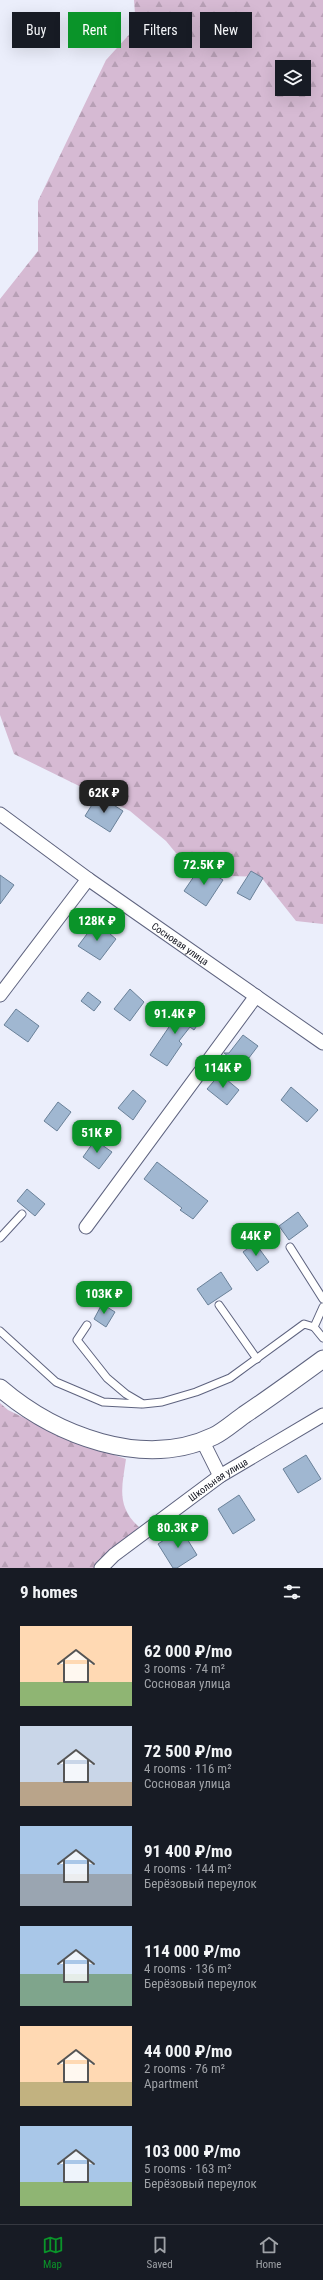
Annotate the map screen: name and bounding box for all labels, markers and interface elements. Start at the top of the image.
chip: Buy [12,12,60,48]
chip: Rent [68,12,121,48]
chip: Filters [129,12,192,48]
chip: New [200,12,252,48]
map controls [275,60,311,96]
button: layers [275,60,311,96]
pin: 62K ₽ [76,780,132,814]
text: 62K ₽ [88,785,120,800]
pin: 72.5K ₽ [167,852,241,886]
text: 72.5K ₽ [183,857,225,872]
pin: 128K ₽ [64,908,130,942]
text: 128K ₽ [78,913,116,928]
street label: Сосновая улица [150,920,211,968]
pin: 91.4K ₽ [138,1001,212,1035]
text: 91.4K ₽ [154,1006,196,1021]
pin: 114K ₽ [190,1055,256,1089]
text: 114K ₽ [204,1060,242,1075]
pin: 51K ₽ [69,1120,125,1154]
text: 51K ₽ [81,1125,113,1140]
pin: 44K ₽ [228,1223,284,1257]
text: 44K ₽ [240,1228,272,1243]
pin: 103K ₽ [71,1281,137,1315]
text: 103K ₽ [85,1286,123,1301]
street label: Школьная улица [186,1456,250,1504]
pin: 80.3K ₽ [141,1515,215,1549]
text: 80.3K ₽ [157,1520,199,1535]
icon: filters [281,1581,303,1603]
text: 9 homes [20,1582,78,1602]
text: 62 000 ₽/mo [144,1641,232,1661]
icon: home [52,1642,100,1690]
text: 3 rooms · 74 m² [144,1661,225,1676]
text: Сосновая улица [144,1676,231,1691]
text: 72 500 ₽/mo [144,1741,232,1761]
icon: home [52,1742,100,1790]
text: 4 rooms · 116 m² [144,1761,231,1776]
text: Сосновая улица [144,1776,231,1791]
text: 91 400 ₽/mo [144,1841,232,1861]
icon: home [52,1842,100,1890]
text: 4 rooms · 144 m² [144,1861,231,1876]
text: Берёзовый переулок [144,1876,257,1891]
text: 114 000 ₽/mo [144,1941,241,1961]
icon: home [52,1942,100,1990]
text: 4 rooms · 136 m² [144,1961,231,1976]
text: Берёзовый переулок [144,1976,257,1991]
text: 44 000 ₽/mo [144,2041,232,2061]
icon: home [52,2042,100,2090]
text: 2 rooms · 76 m² [144,2061,225,2076]
text: Apartment [144,2076,198,2091]
text: 103 000 ₽/mo [144,2141,241,2161]
icon: home [52,2142,100,2190]
text: 5 rooms · 163 m² [144,2161,231,2176]
text: Берёзовый переулок [144,2176,257,2191]
tab: Map [42,2234,64,2271]
tab: Saved [147,2234,173,2271]
tab: Home [256,2234,281,2271]

